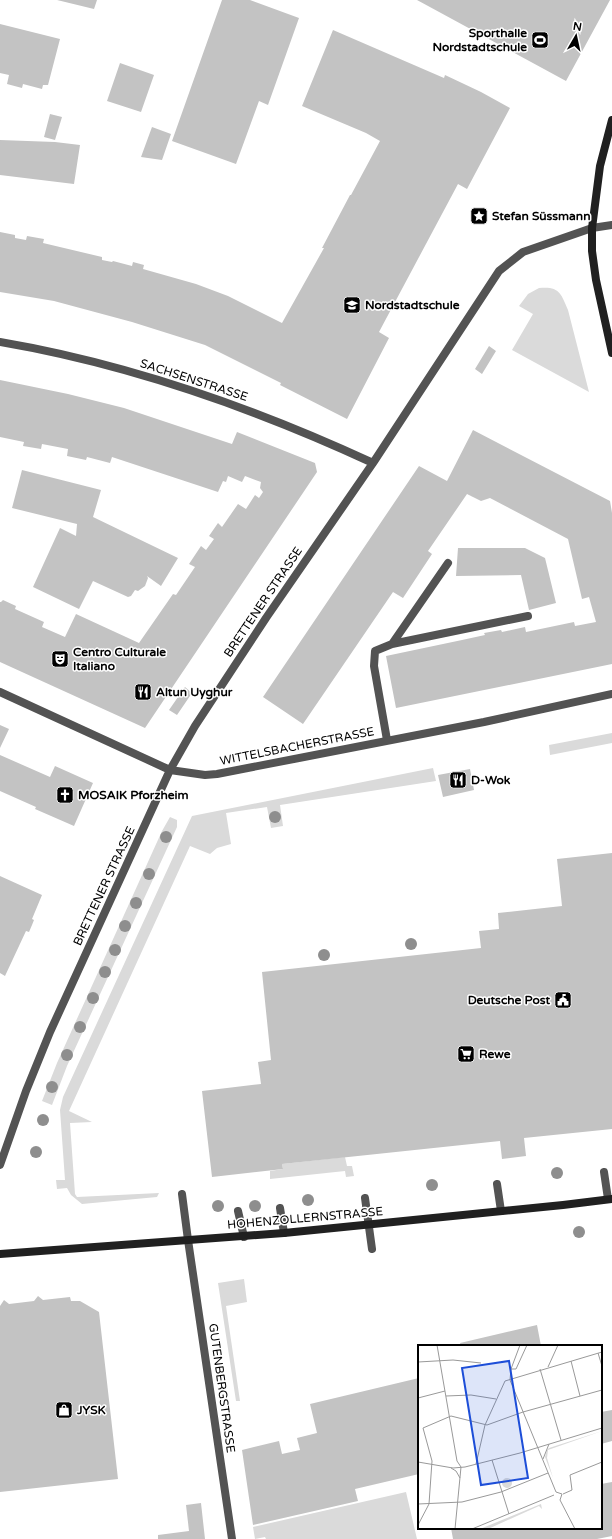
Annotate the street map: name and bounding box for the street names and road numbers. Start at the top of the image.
street label: SACHSENSTRASSE [138,356,250,404]
street label: BRETTENER STRASSE [221,544,305,660]
street label: WITTELSBACHERSTRASSE [219,724,376,768]
street label: BRETTENER STRASSE [70,824,138,948]
street label: HOHENZOLLERNSTRASSE [226,1204,384,1232]
street label: GUTENBERGSTRASSE [206,1322,238,1454]

